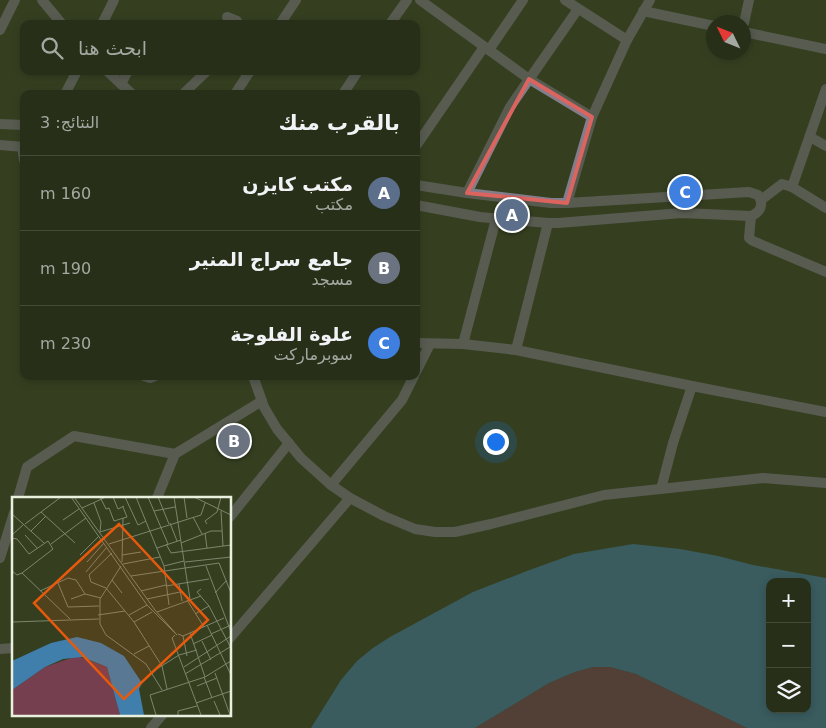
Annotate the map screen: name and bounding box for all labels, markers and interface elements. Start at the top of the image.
north arrow [706,15,751,60]
search box [20,20,420,75]
icon: search [38,34,66,62]
text: ابحث هنا [78,37,147,59]
text: بالقرب منك [279,111,400,135]
text: النتائج: 3 [40,113,99,132]
text: مكتب كايزن [242,173,353,195]
pin: C [669,173,701,211]
text: 160 m [40,184,91,203]
text: A [378,184,390,203]
text: مكتب [315,195,353,214]
pin: A [496,196,528,234]
text: جامع سراج المنير [190,248,353,270]
text: 190 m [40,259,91,278]
text: B [378,259,390,278]
text: مسجد [311,270,353,289]
text: علوة الفلوجة [230,323,353,345]
text: 230 m [40,334,91,353]
text: C [378,334,390,353]
text: سوبرماركت [274,345,353,364]
pin: B [218,422,250,460]
your location [483,429,509,455]
inset map [12,497,231,716]
map controls [766,578,811,713]
button: + [766,578,811,623]
button: − [766,623,811,668]
button: layers [766,668,811,713]

